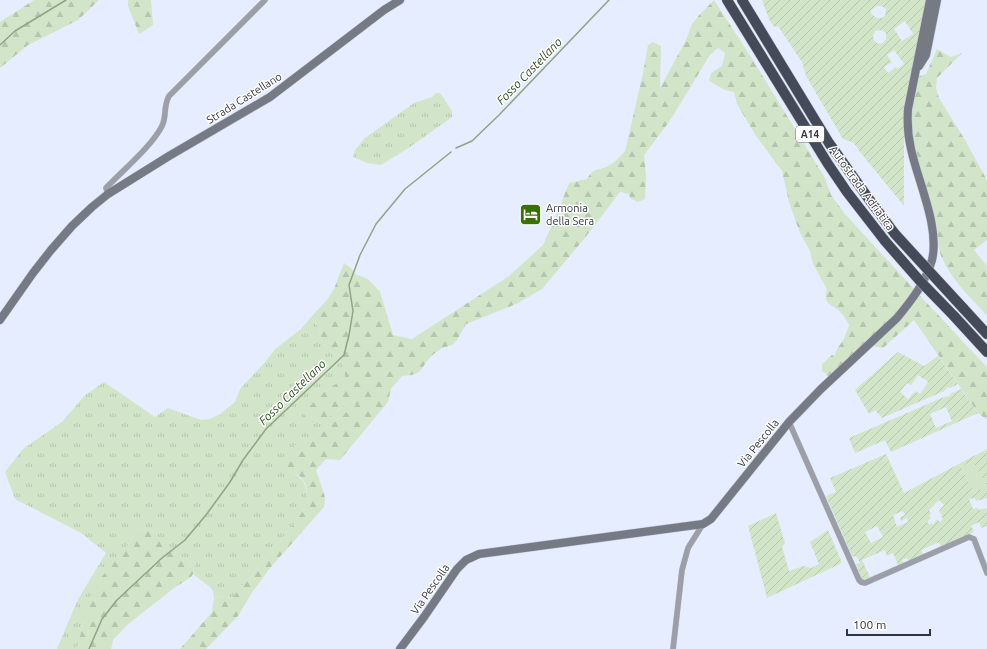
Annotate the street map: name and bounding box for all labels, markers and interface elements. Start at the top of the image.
water label: Fosso Castellano [494,35,564,107]
street label: Strada Castellano [204,70,284,126]
road number: A14 [796,126,824,142]
street label: Autostrada Adriatica [827,143,897,233]
hotel icon: Armonia della Sera [518,201,544,227]
place label: Armonia della Sera [546,202,594,227]
water label: Fosso Castellano [256,357,328,427]
street label: Via Pescolla [735,417,781,469]
street label: Via Pescolla [408,562,452,616]
scale bar [847,611,930,637]
text: 100 m [853,618,886,631]

